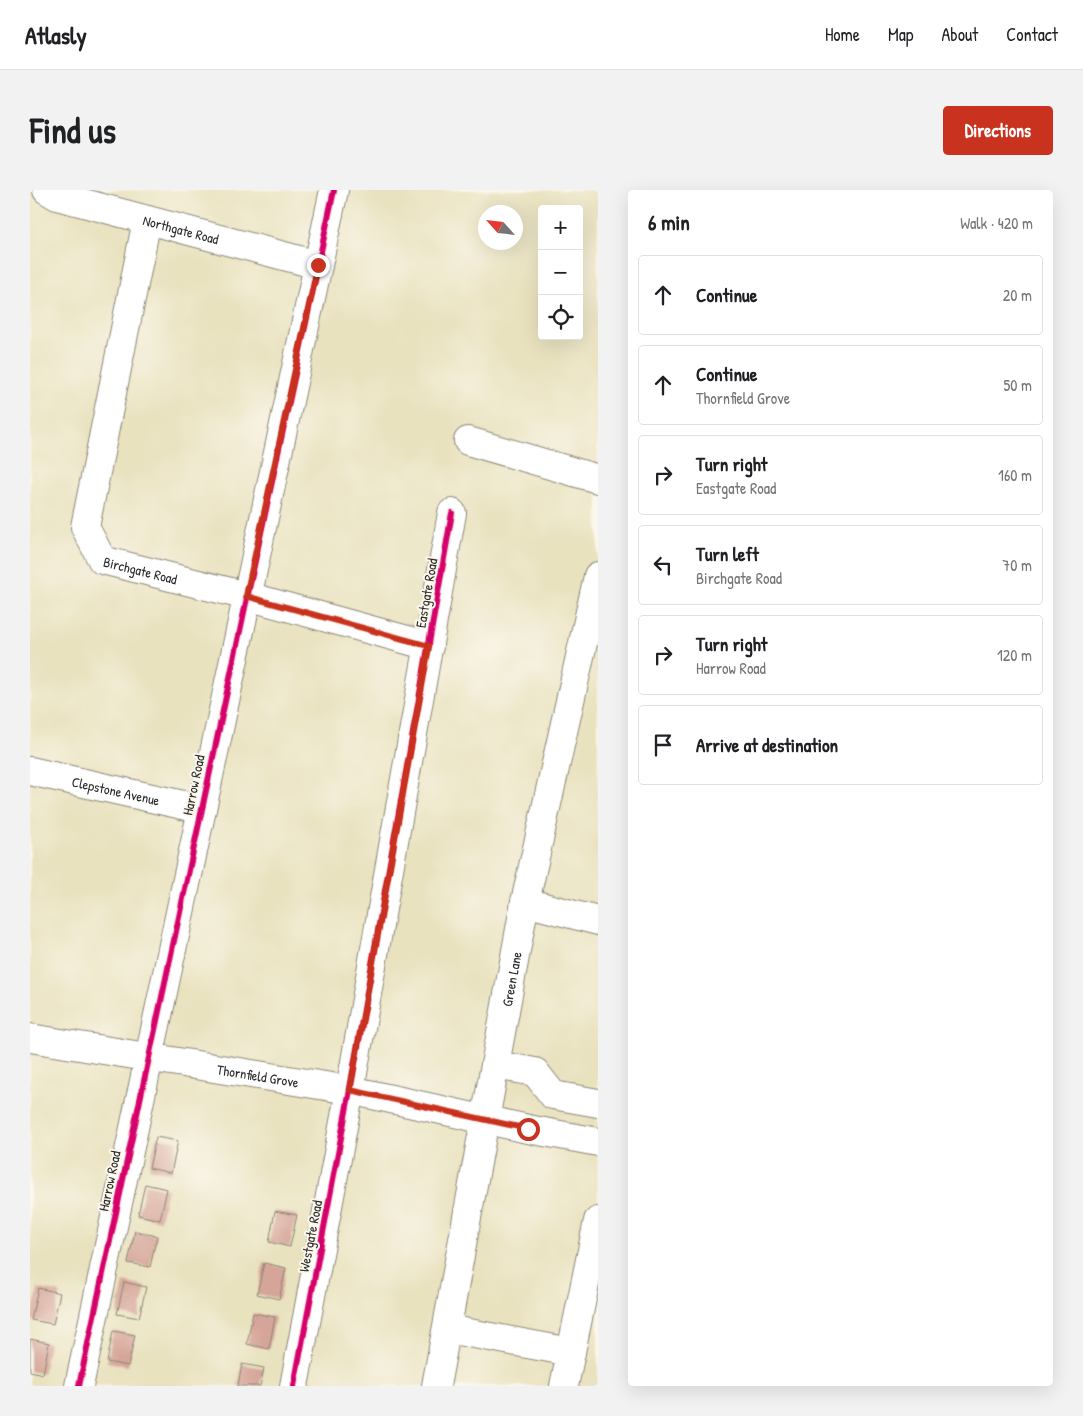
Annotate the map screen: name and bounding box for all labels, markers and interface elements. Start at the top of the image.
text: Atlasly [25,19,87,51]
text: Home [825,22,860,47]
text: Map [888,22,913,47]
text: About [941,22,978,47]
text: Contact [1006,22,1058,47]
button: Directions [943,106,1053,155]
text: Find us [30,107,116,154]
north arrow [478,205,523,250]
map controls [538,205,583,340]
button: + [538,205,583,250]
text: 6 min [648,208,690,237]
street label: Northgate Road [141,210,222,248]
text: Walk · 420 m [960,212,1033,234]
button: − [538,250,583,295]
route end [307,254,330,277]
icon: ahead [649,281,677,309]
text: Continue [696,282,757,308]
text: 20 m [1003,284,1032,306]
button: locate [538,295,583,340]
text: Continue [696,361,757,387]
icon: ahead [649,371,677,399]
text: 50 m [1004,374,1032,396]
text: Thornfield Grove [696,387,790,409]
text: Turn right [696,451,767,477]
icon: right [649,461,677,489]
text: 160 m [998,464,1032,486]
text: Eastgate Road [696,477,776,499]
text: Turn left [696,541,759,567]
street label: Birchgate Road [102,551,180,588]
icon: left [649,551,677,579]
text: 70 m [1002,554,1032,576]
street label: Eastgate Road [411,556,443,629]
text: Birchgate Road [696,567,782,589]
text: Turn right [696,631,767,657]
icon: right [649,641,677,669]
text: 120 m [997,644,1032,666]
text: Harrow Road [696,657,766,679]
icon: arrive [649,731,677,759]
text: Arrive at destination [696,732,838,758]
street label: Harrow Road [177,753,209,817]
street label: Clepstone Avenue [70,771,162,809]
street label: Green Lane [497,949,525,1008]
street label: Thornfield Grove [216,1059,301,1091]
route start [517,1118,540,1141]
street label: Harrow Road [93,1149,125,1213]
street label: Westgate Road [294,1198,327,1274]

